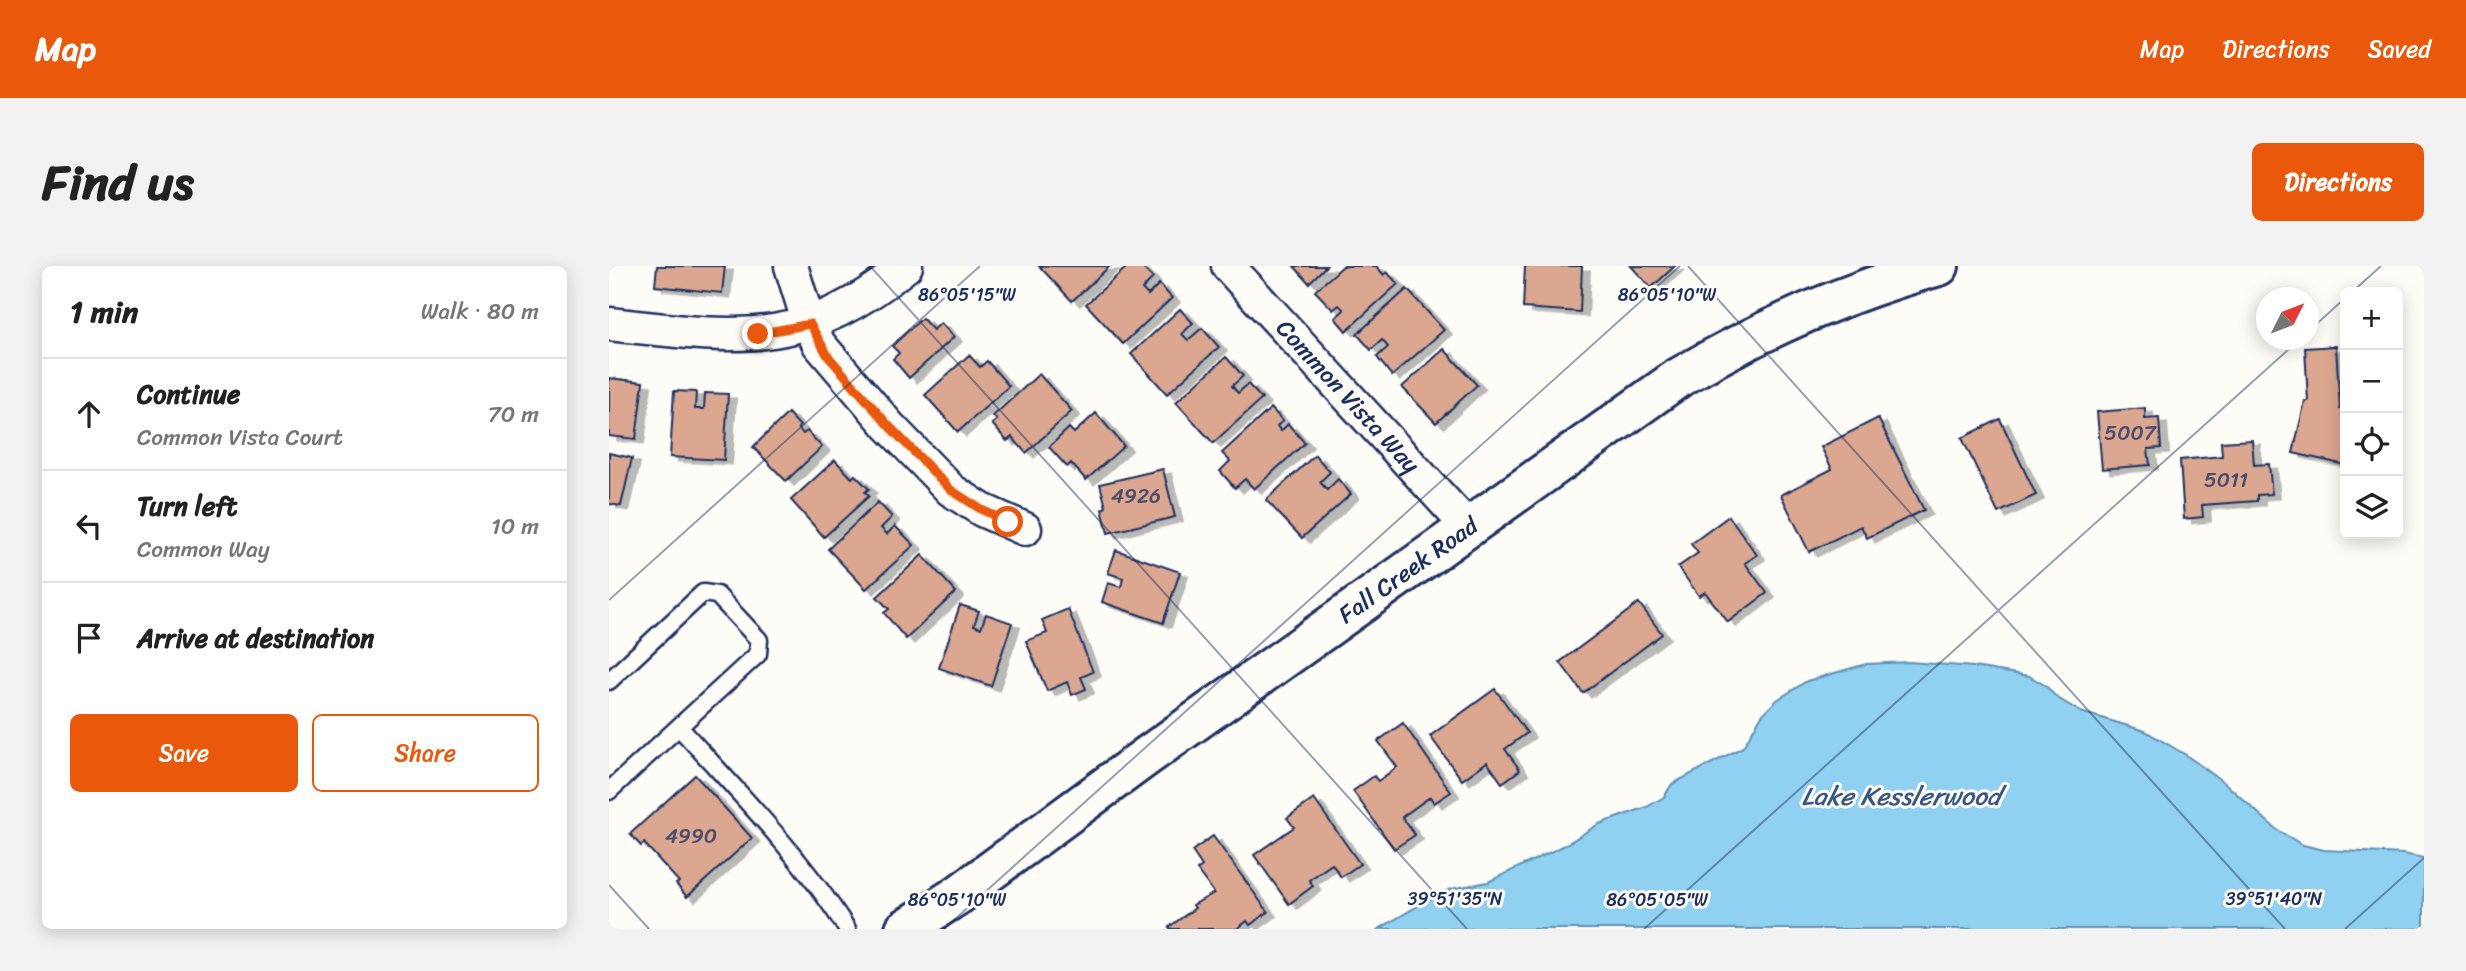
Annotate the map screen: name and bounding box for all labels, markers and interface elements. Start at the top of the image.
text: Map [35,20,96,78]
text: Map [2140,28,2184,70]
text: Directions [2222,28,2330,70]
text: Saved [2368,28,2431,70]
text: Find us [42,139,194,226]
button: Directions [2252,143,2424,221]
text: 86°05'15"W [918,279,1017,311]
text: 86°05'10"W [1618,279,1717,311]
text: 1 min [70,285,138,339]
north arrow [2256,287,2319,350]
map controls [2340,287,2403,539]
button: + [2340,287,2403,350]
text: Walk · 80 m [421,291,539,332]
street label: Common Vista Way [1265,309,1431,484]
route end [742,318,773,349]
button: − [2340,350,2403,413]
text: Continue [137,371,240,417]
text: 70 m [488,394,539,435]
icon: ahead [70,395,108,433]
button: locate [2340,413,2403,476]
house number: 5007 [2104,414,2158,452]
text: Common Vista Court [137,417,343,458]
house number: 5011 [2204,461,2248,499]
button: layers [2340,476,2403,539]
house number: 4926 [1111,477,1161,515]
text: Turn left [137,483,237,529]
street label: Fall Creek Road [1329,505,1488,635]
text: 10 m [491,506,539,547]
route start [992,506,1023,537]
icon: left [70,507,108,545]
text: Common Way [137,529,270,570]
text: Arrive at destination [137,615,374,661]
icon: arrive [70,619,108,657]
button: Save [70,714,298,792]
button: Share [312,714,539,792]
water label: Lake Kesslerwood [1801,773,2008,819]
house number: 4990 [665,817,717,855]
text: 39°51'35"N [1408,883,1503,915]
text: 39°51'40"N [2226,883,2323,915]
text: 86°05'10"W [908,884,1007,916]
text: 86°05'05"W [1606,884,1709,916]

